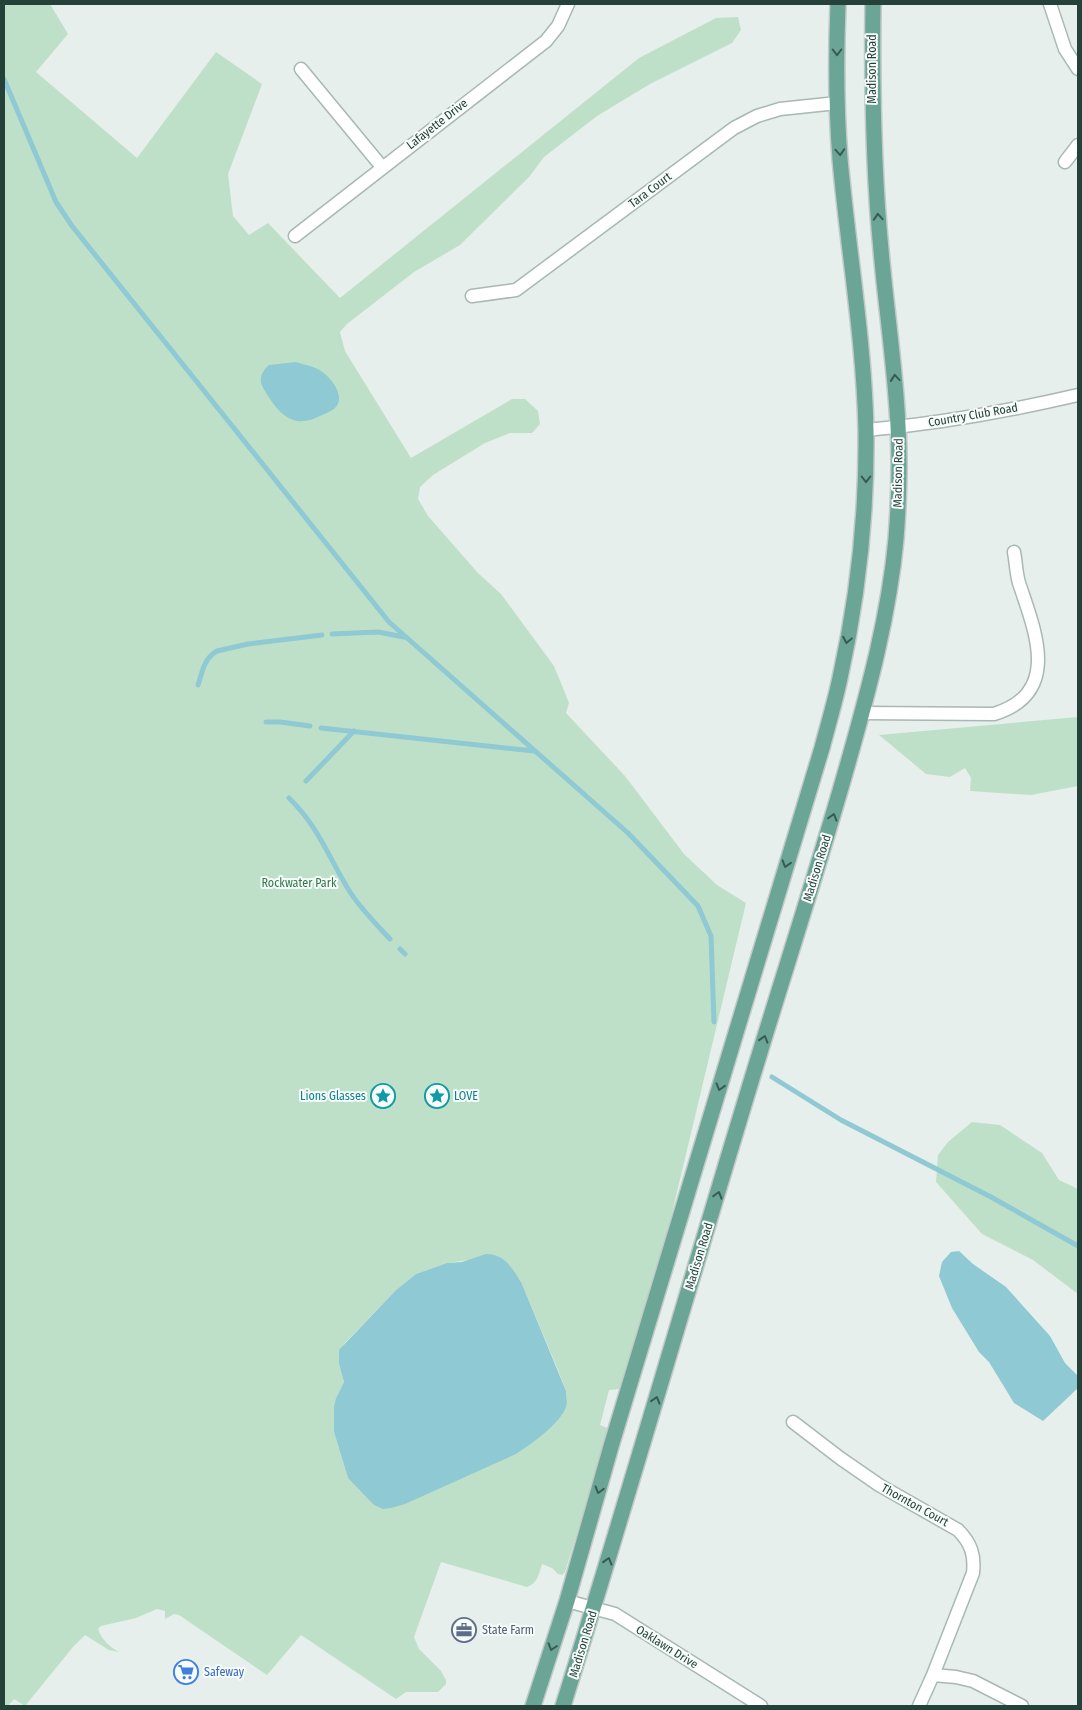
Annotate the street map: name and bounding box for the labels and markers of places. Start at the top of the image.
place icon: Lions Glasses [370,1083,396,1109]
place icon: LOVE [424,1083,450,1109]
place label: Lions Glasses [300,1089,366,1103]
place label: LOVE [454,1089,478,1103]
office icon: State Farm [451,1617,477,1643]
place label: State Farm [482,1623,534,1637]
supermarket icon: Safeway [173,1659,199,1685]
place label: Safeway [204,1665,245,1679]

